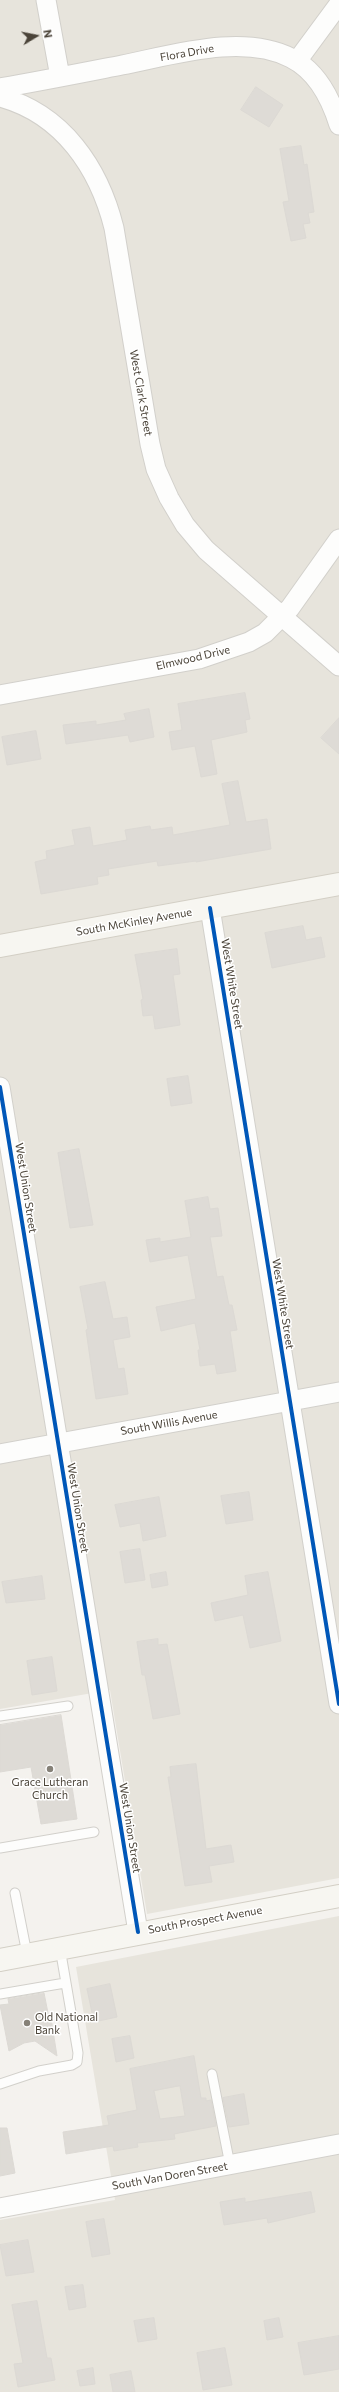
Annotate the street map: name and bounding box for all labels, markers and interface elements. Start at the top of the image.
north arrow [16,16,56,56]
text: N [41,29,55,39]
street label: Flora Drive [159,42,215,64]
street label: West Clark Street [127,349,155,437]
street label: Elmwood Drive [155,643,231,673]
street label: South McKinley Avenue [75,905,193,939]
street label: West White Street [218,938,246,1030]
street label: West Union Street [12,1142,40,1234]
street label: West White Street [269,1258,297,1350]
street label: South Willis Avenue [119,1408,219,1438]
street label: West Union Street [64,1462,92,1554]
marker: Grace Lutheran Church [45,1764,55,1774]
place label: Grace Lutheran Church [12,1775,88,1801]
street label: West Union Street [116,1782,144,1874]
street label: South Prospect Avenue [147,1903,263,1937]
place label: Old National Bank [35,2010,98,2036]
marker: Old National Bank [22,2018,32,2028]
street label: South Van Doren Street [111,2159,229,2193]

